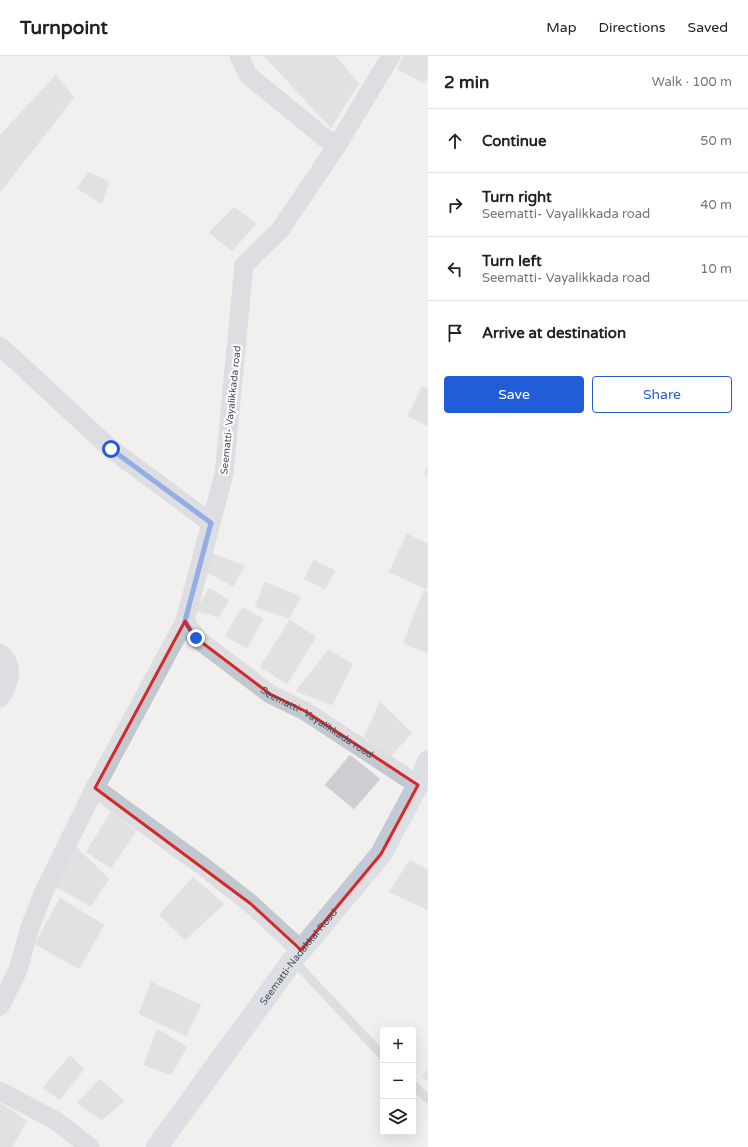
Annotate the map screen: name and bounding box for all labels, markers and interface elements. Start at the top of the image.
text: Turnpoint [20,17,108,39]
text: Map [546,19,577,36]
text: Directions [599,19,666,36]
text: Saved [688,19,728,36]
text: 2 min [444,72,489,93]
text: Walk · 100 m [652,74,732,90]
icon: ahead [444,130,466,152]
text: Continue [482,132,546,150]
text: 50 m [700,133,732,149]
text: Turn right [482,188,552,206]
icon: right [444,194,466,216]
text: 40 m [700,197,732,213]
text: Seematti- Vayalikkada road [482,206,650,222]
text: Turn left [482,252,542,270]
icon: left [444,258,466,280]
text: 10 m [700,261,732,277]
text: Seematti- Vayalikkada road [482,270,650,286]
icon: arrive [444,322,466,344]
text: Arrive at destination [482,324,626,342]
street label: Seematti- Vayalikkada road [218,345,244,475]
button: Save [444,376,584,413]
button: Share [592,376,732,413]
route start [102,440,120,458]
route end [187,629,205,647]
street label: Seematti- Vayalikkada road [258,684,375,761]
street label: Seematti-Nadakkal Road [257,907,340,1007]
map controls [380,1027,416,1135]
button: + [380,1027,416,1063]
button: − [380,1063,416,1099]
button: layers [380,1099,416,1135]

